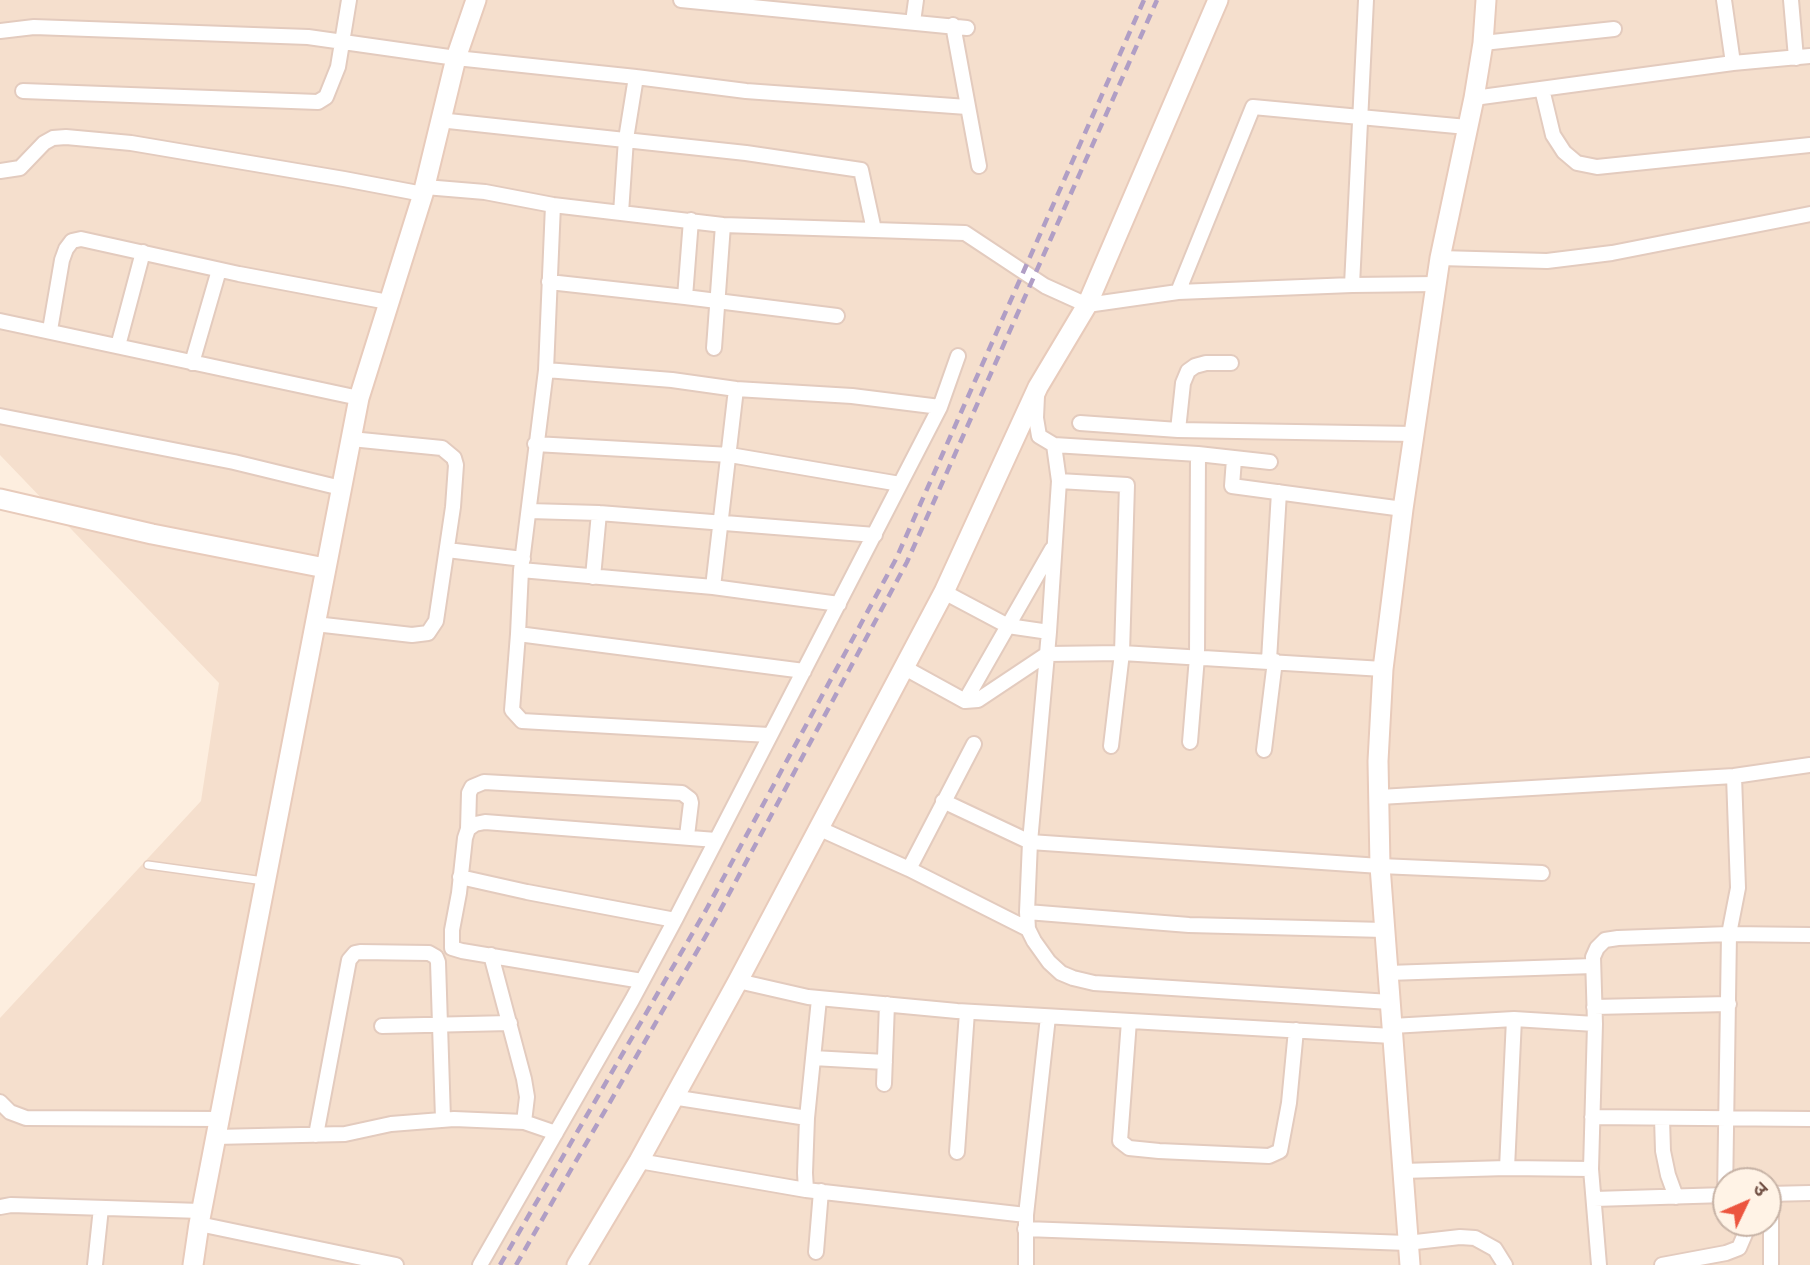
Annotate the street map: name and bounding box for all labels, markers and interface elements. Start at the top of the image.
north arrow [1712,1167,1782,1237]
text: उ [1749,1177,1772,1200]

